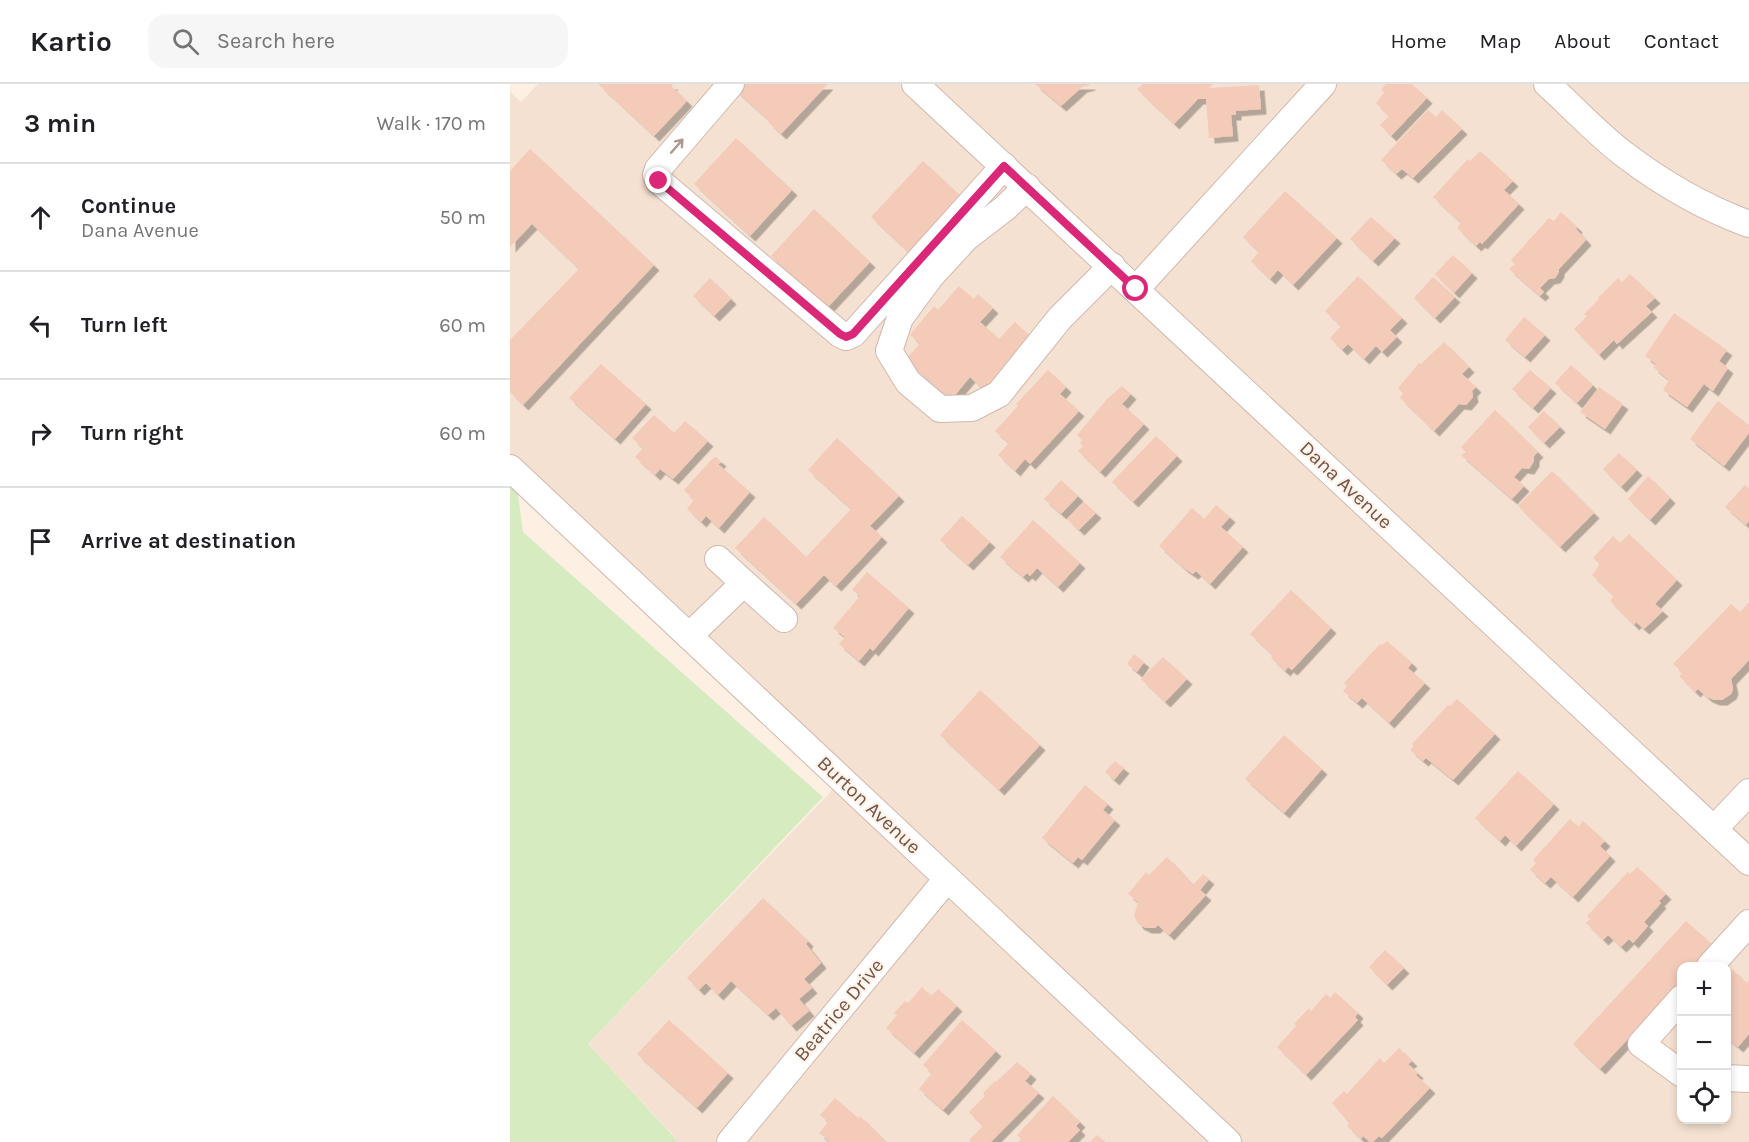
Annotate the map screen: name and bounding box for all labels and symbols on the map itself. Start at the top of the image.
one-way arrow [670,139,684,154]
route end [645,167,671,193]
route start [1122,275,1148,301]
street label: Dana Avenue [1295,436,1397,534]
street label: Burton Avenue [813,751,925,859]
street label: Beatrice Drive [790,954,888,1066]

